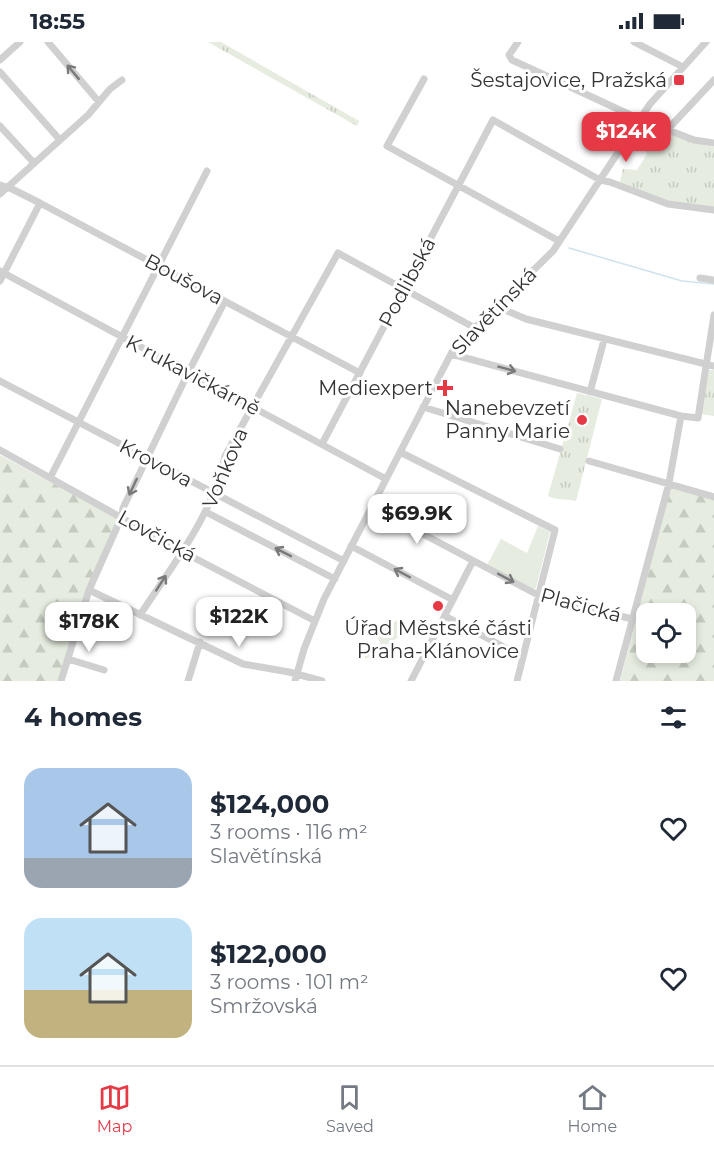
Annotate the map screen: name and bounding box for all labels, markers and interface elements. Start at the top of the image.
text: 18:55 [30,8,85,35]
one-way arrow [66,65,80,80]
place label: Šestajovice, Pražská [470,68,667,92]
marker: Šestajovice, Pražská [672,73,686,87]
pin: $124K [584,112,668,163]
text: $124K [596,119,656,143]
street label: Podlibská [373,233,441,331]
street label: Boušova [141,248,227,310]
street label: Slavětínská [446,262,542,360]
street label: K rukavičkárně [122,330,264,420]
one-way arrow [497,364,516,375]
place label: Mediexpert [318,376,433,400]
marker: Mediexpert [438,381,452,395]
place label: Nanebevzetí Panny Marie [445,396,572,443]
marker: Nanebevzetí Panny Marie [575,413,589,427]
street label: Voňkova [197,424,253,512]
street label: Krovova [115,434,197,492]
one-way arrow [126,477,138,495]
pin: $69.9K [368,494,466,545]
text: $69.9K [382,501,452,525]
street label: Lovčická [114,505,200,567]
one-way arrow [275,546,292,558]
one-way arrow [394,567,412,578]
one-way arrow [497,572,514,584]
one-way arrow [154,574,167,591]
street label: Plačická [538,583,624,627]
pin: $122K [197,597,281,648]
marker: Úřad Městské části Praha-Klánovice [431,599,445,613]
pin: $178K [47,602,131,653]
map controls [636,603,696,663]
button: locate [636,603,696,663]
text: $122K [210,604,268,628]
text: $178K [59,609,119,633]
place label: Úřad Městské části Praha-Klánovice [344,616,532,663]
text: 4 homes [24,701,142,733]
icon: filters [657,701,690,734]
text: $124,000 [210,788,329,820]
icon: home [72,792,144,864]
icon: heart [657,812,690,845]
text: 3 rooms · 116 m² [210,820,368,844]
text: Slavětínská [210,844,322,868]
text: $122,000 [210,938,327,970]
icon: home [72,942,144,1014]
icon: heart [657,962,690,995]
text: 3 rooms · 101 m² [210,970,369,994]
text: Smržovská [210,994,318,1018]
tab: Map [97,1081,132,1136]
tab: Saved [326,1081,374,1136]
tab: Home [568,1081,617,1136]

